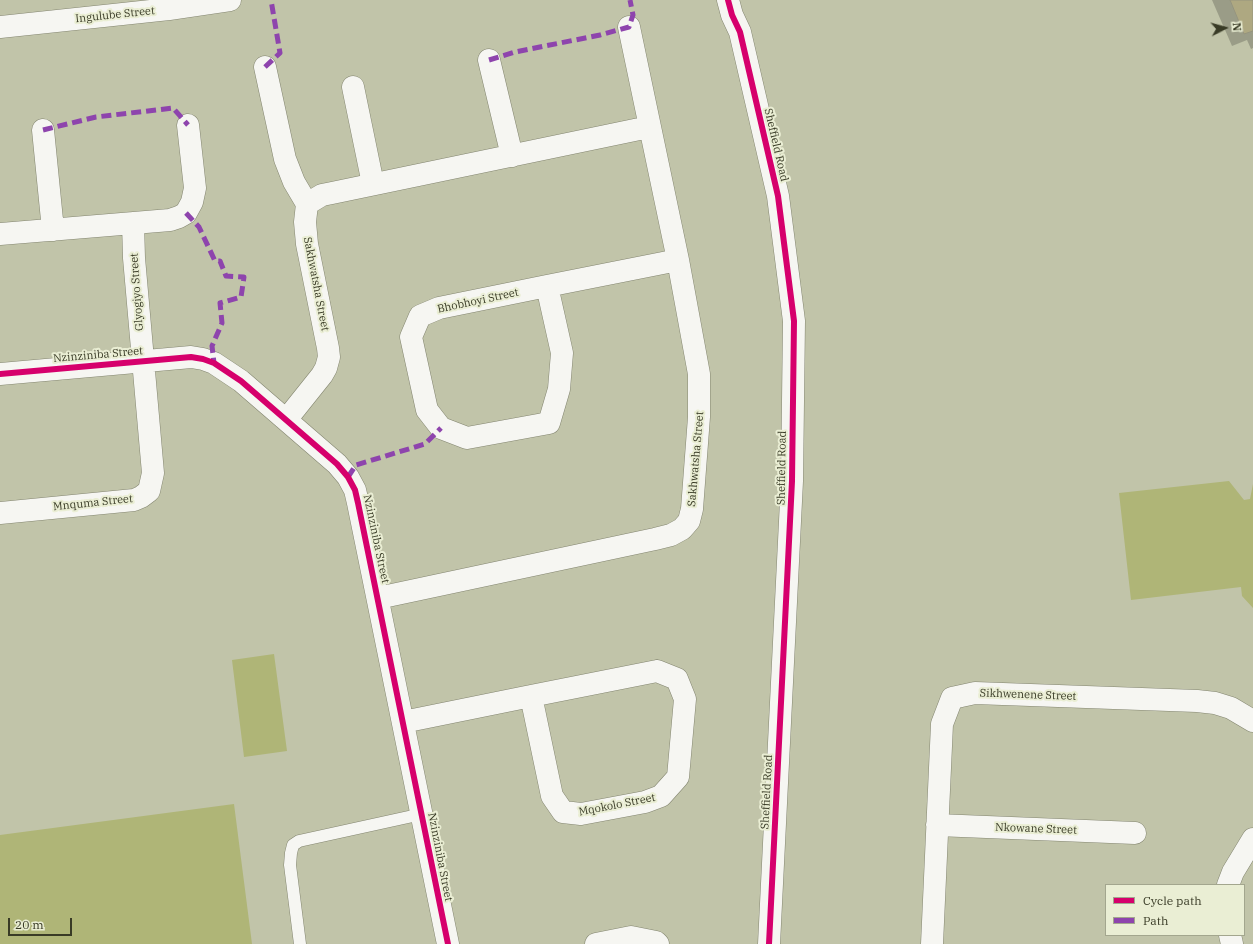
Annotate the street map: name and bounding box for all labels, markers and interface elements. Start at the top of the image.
street label: Ingulube Street [75,4,155,26]
north arrow [1205,8,1245,48]
text: N [1230,22,1244,32]
street label: Sheffield Road [761,107,791,183]
street label: Sakhwatsha Street [300,236,332,332]
street label: Glyogiyo Street [128,253,146,331]
street label: Bhobhoyi Street [436,286,520,316]
street label: Nzinziniba Street [53,344,143,366]
street label: Sakhwatsha Street [685,411,707,507]
street label: Sheffield Road [775,431,789,505]
street label: Mnquma Street [53,492,133,514]
street label: Nzinziniba Street [360,494,392,584]
street label: Sikhwenene Street [979,687,1077,703]
street label: Sheffield Road [758,754,776,830]
street label: Mqokolo Street [578,791,656,819]
street label: Nzinziniba Street [425,812,455,902]
street label: Nkowane Street [995,821,1077,837]
legend [1105,884,1245,936]
text: Cycle path [1143,893,1202,908]
scale bar [10,910,74,936]
text: Path [1143,913,1168,928]
text: 20 m [15,917,44,932]

